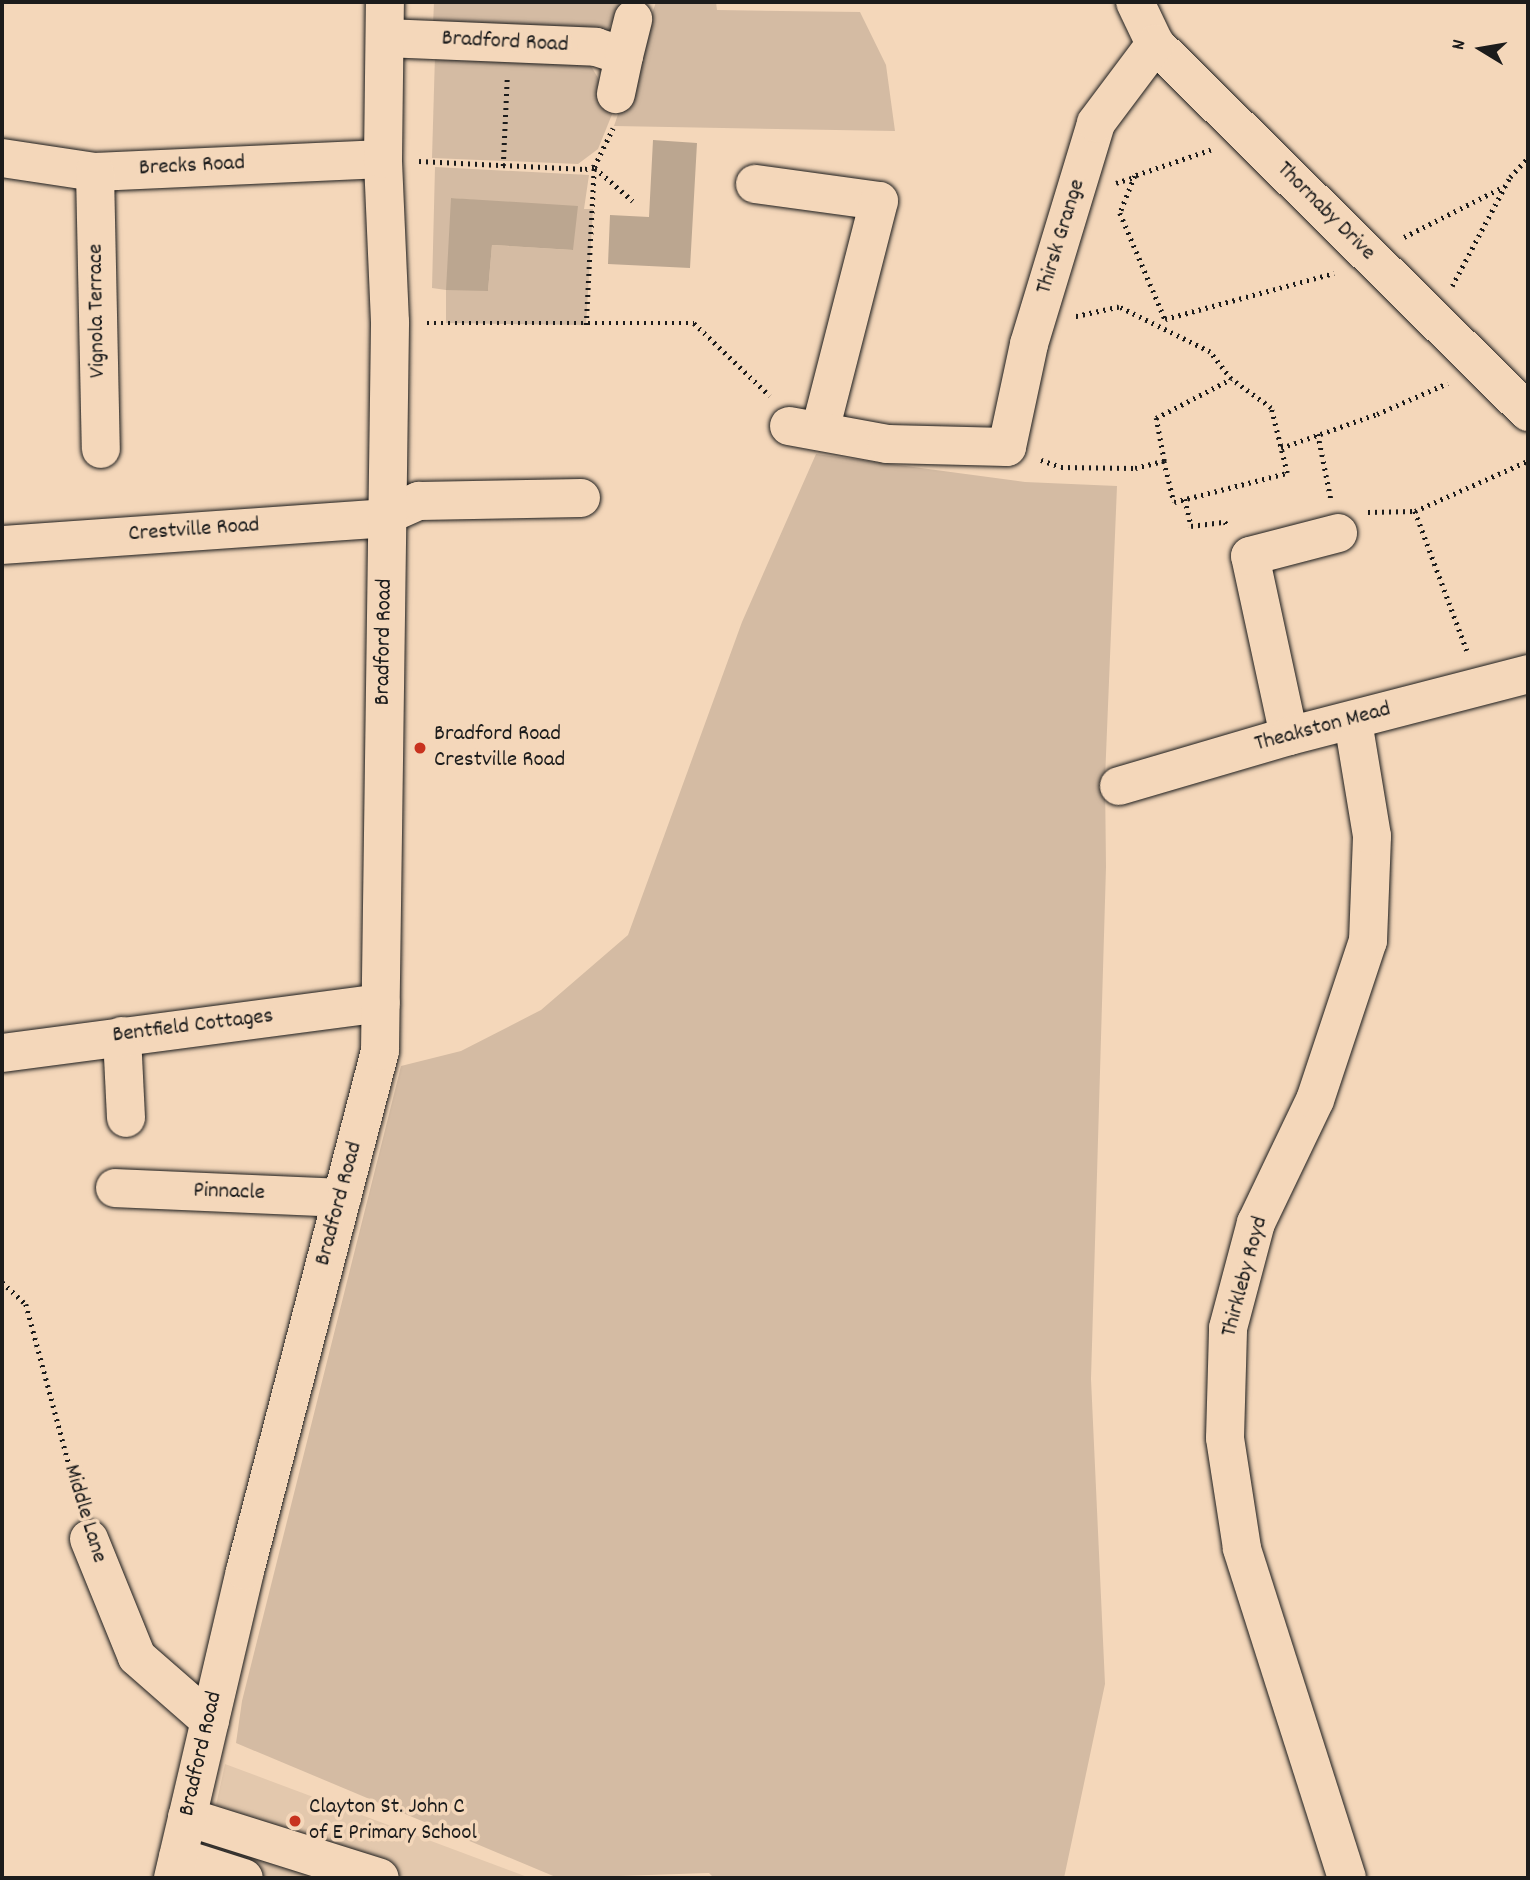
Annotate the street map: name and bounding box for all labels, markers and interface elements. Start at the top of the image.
north arrow [1446,14,1516,84]
street label: Bradford Road [441,26,569,60]
text: N [1446,38,1474,52]
street label: Brecks Road [138,150,246,184]
street label: Thornaby Drive [1270,157,1380,267]
street label: Thirsk Grange [1031,176,1093,298]
street label: Vignola Terrace [83,244,113,378]
street label: Crestville Road [128,513,260,549]
street label: Bradford Road [370,578,400,706]
street label: Theakston Mead [1252,697,1394,759]
place label: Bradford Road Crestville Road [434,721,565,775]
marker: Bradford Road Crestville Road [412,740,428,756]
street label: Bentfield Cottages [111,1003,275,1051]
street label: Bradford Road [310,1139,370,1269]
street label: Pinnacle [193,1178,265,1208]
street label: Thirkleby Royd [1217,1214,1275,1340]
street label: Middle Lane [56,1462,112,1566]
street label: Bradford Road [174,1689,230,1819]
place label: Clayton St. John C of E Primary School [309,1794,477,1848]
marker: Clayton St. John C of E Primary School [287,1813,303,1829]

